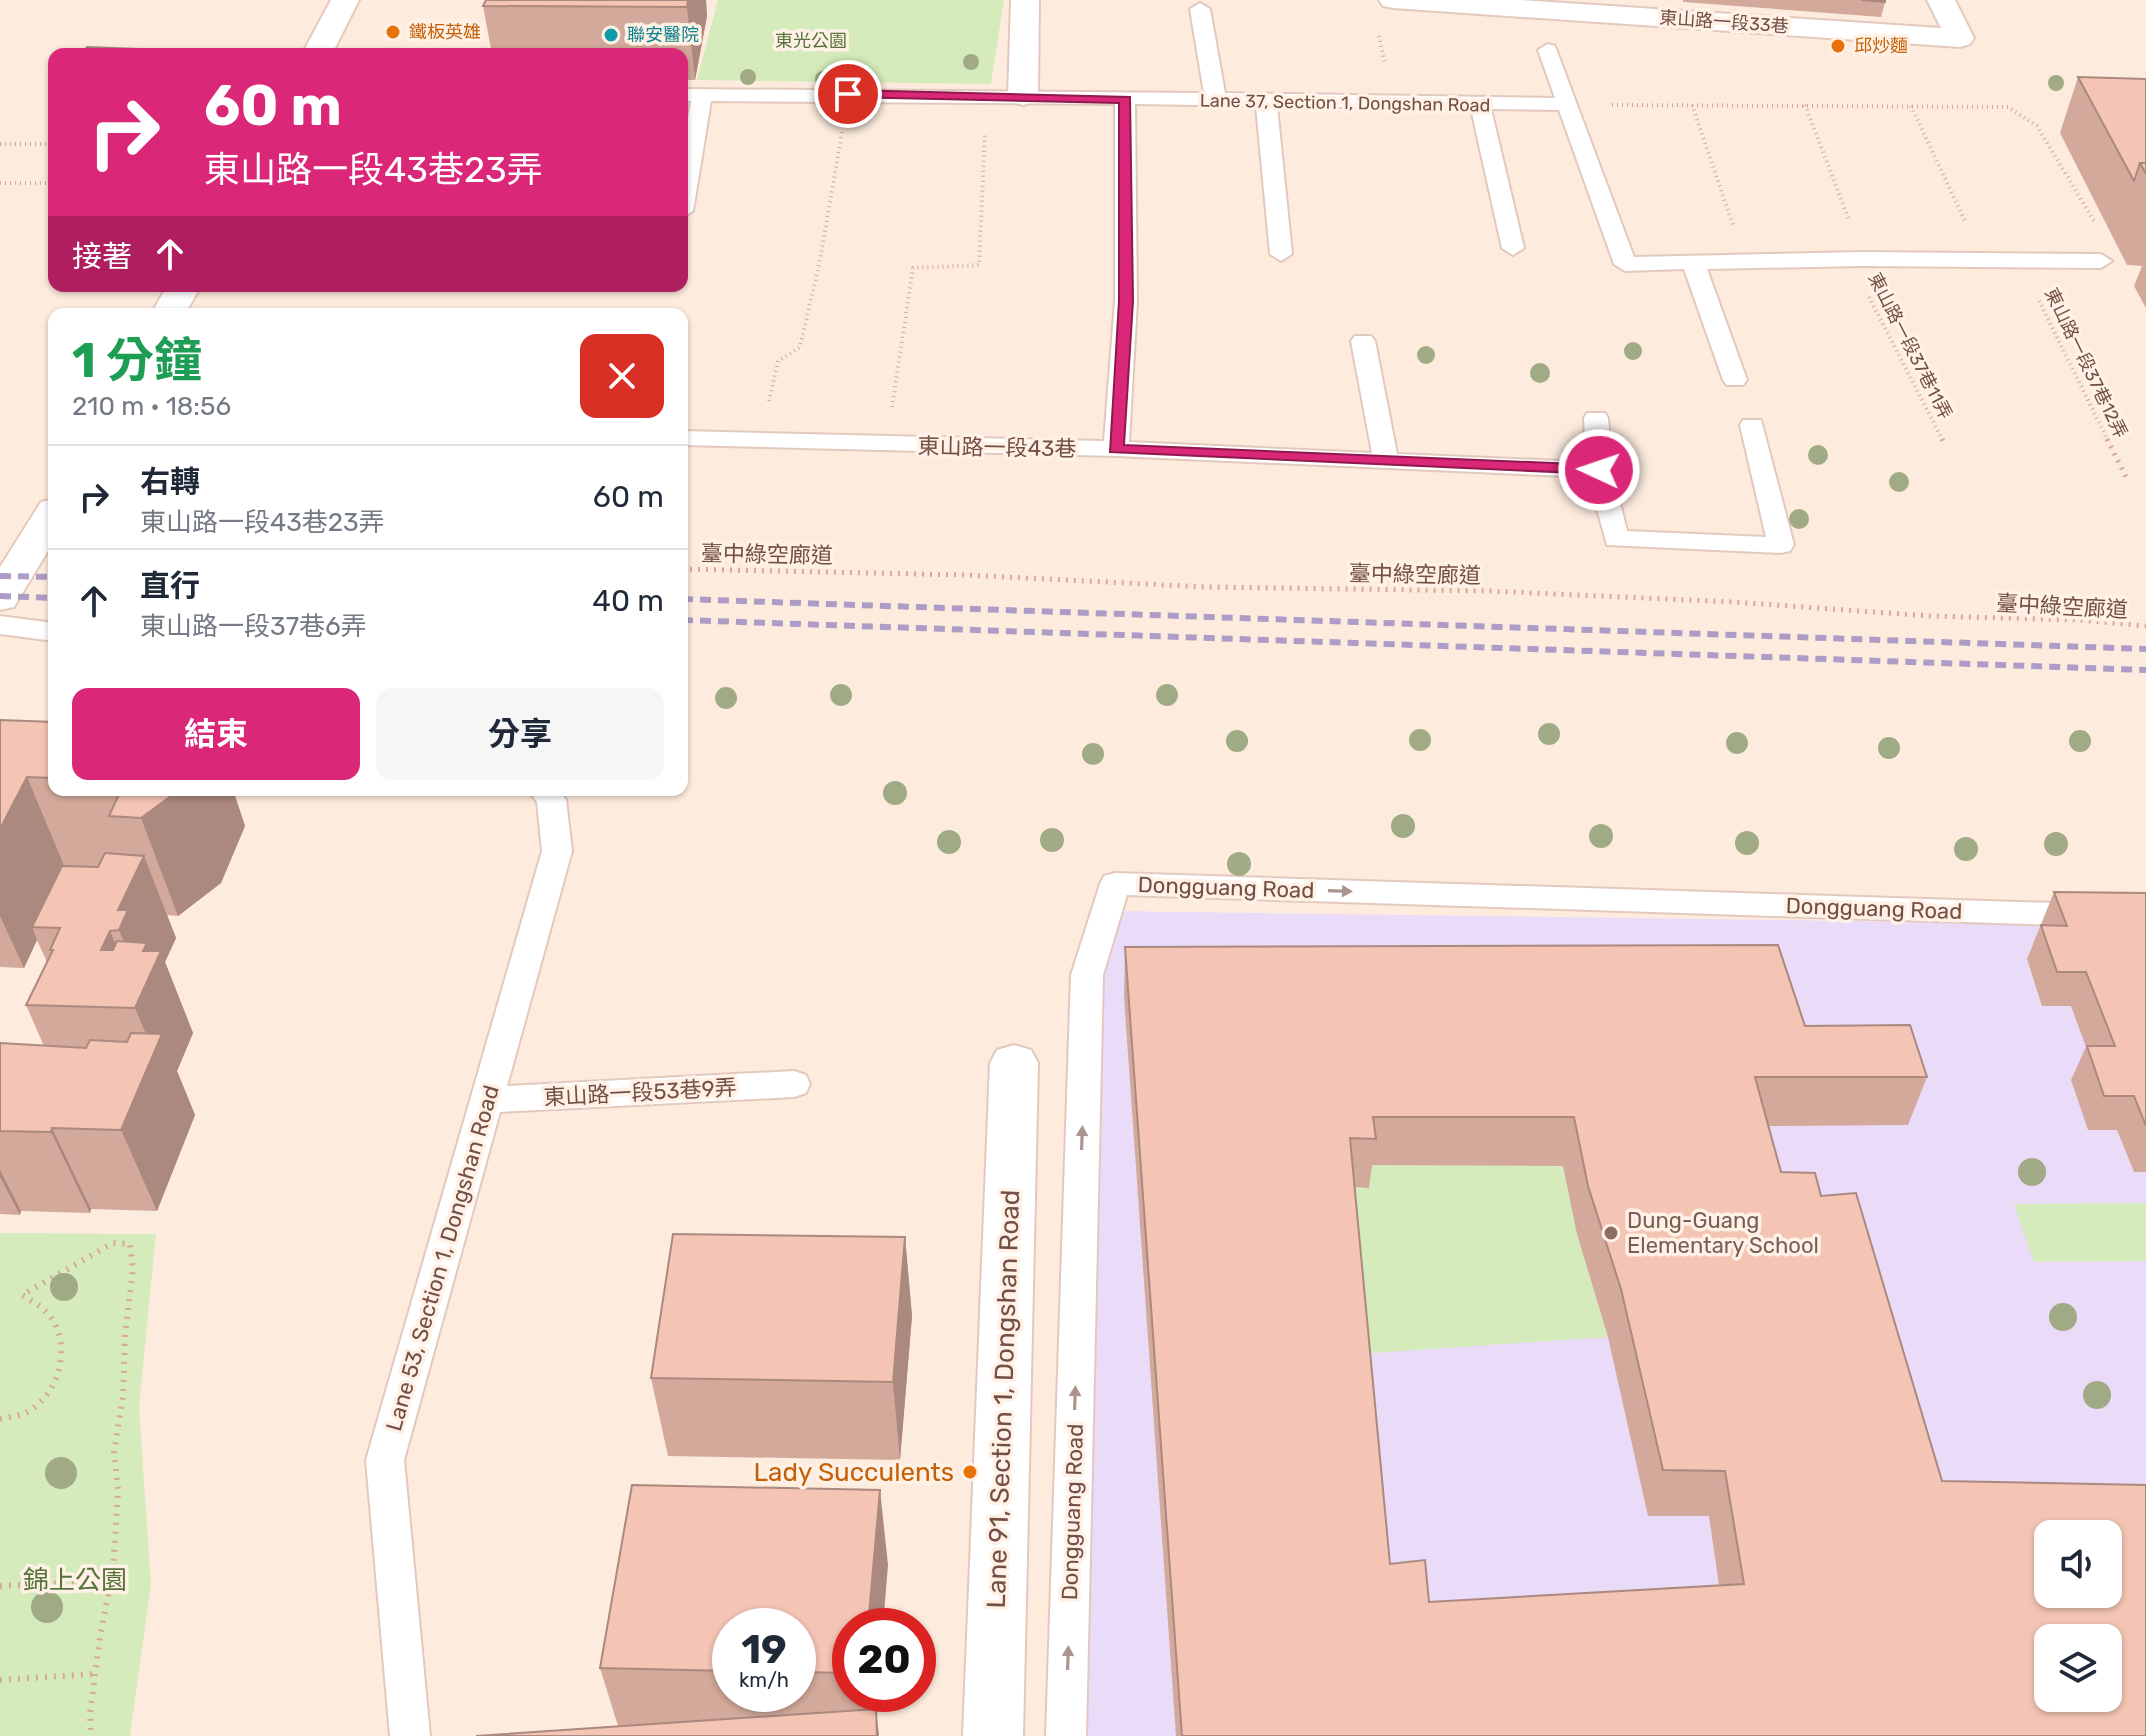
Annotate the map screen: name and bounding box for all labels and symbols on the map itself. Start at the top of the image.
street label: 東山路一段33巷 [1659,7,1789,37]
place label: 鐵板英雄 [409,21,481,43]
marker: 鐵板英雄 [384,23,402,41]
place label: 聯安醫院 [627,24,699,46]
marker: 聯安醫院 [602,26,620,44]
park label: 東光公園 [775,30,847,52]
place label: 邱炒麵 [1854,35,1908,57]
marker: 邱炒麵 [1829,37,1847,55]
pin [814,60,882,128]
street label: Lane 37, Section 1, Dongshan Road [1200,89,1490,117]
street label: 東山路一段37巷11弄 [1864,269,1956,423]
street label: 東山路一段37巷12弄 [2040,284,2132,442]
position arrow [1557,428,1641,512]
street label: 東山路一段43巷 [917,433,1077,462]
street label: 臺中綠空廊道 [701,540,833,569]
street label: 臺中綠空廊道 [1349,560,1481,589]
street label: 臺中綠空廊道 [1995,590,2129,623]
street label: Dongguang Road [1137,871,1315,904]
one-way arrow [1328,884,1353,897]
street label: Dongguang Road [1785,892,1963,925]
street label: 東山路一段53巷9弄 [543,1074,737,1111]
street label: Lane 53, Section 1, Dongshan Road [380,1082,505,1434]
one-way arrow [1076,1125,1089,1150]
street label: Lane 91, Section 1, Dongshan Road [981,1189,1026,1609]
place label: Dung-Guang Elementary School [1627,1207,1819,1259]
marker: Dung-Guang Elementary School [1602,1224,1620,1242]
one-way arrow [1069,1385,1082,1410]
street label: Dongguang Road [1056,1423,1089,1601]
place label: Lady Succulents [753,1457,954,1488]
marker: Lady Succulents [961,1463,979,1481]
park label: 錦上公園 [23,1565,127,1596]
speed limit sign: 20 [832,1608,936,1712]
one-way arrow [1062,1645,1074,1670]

